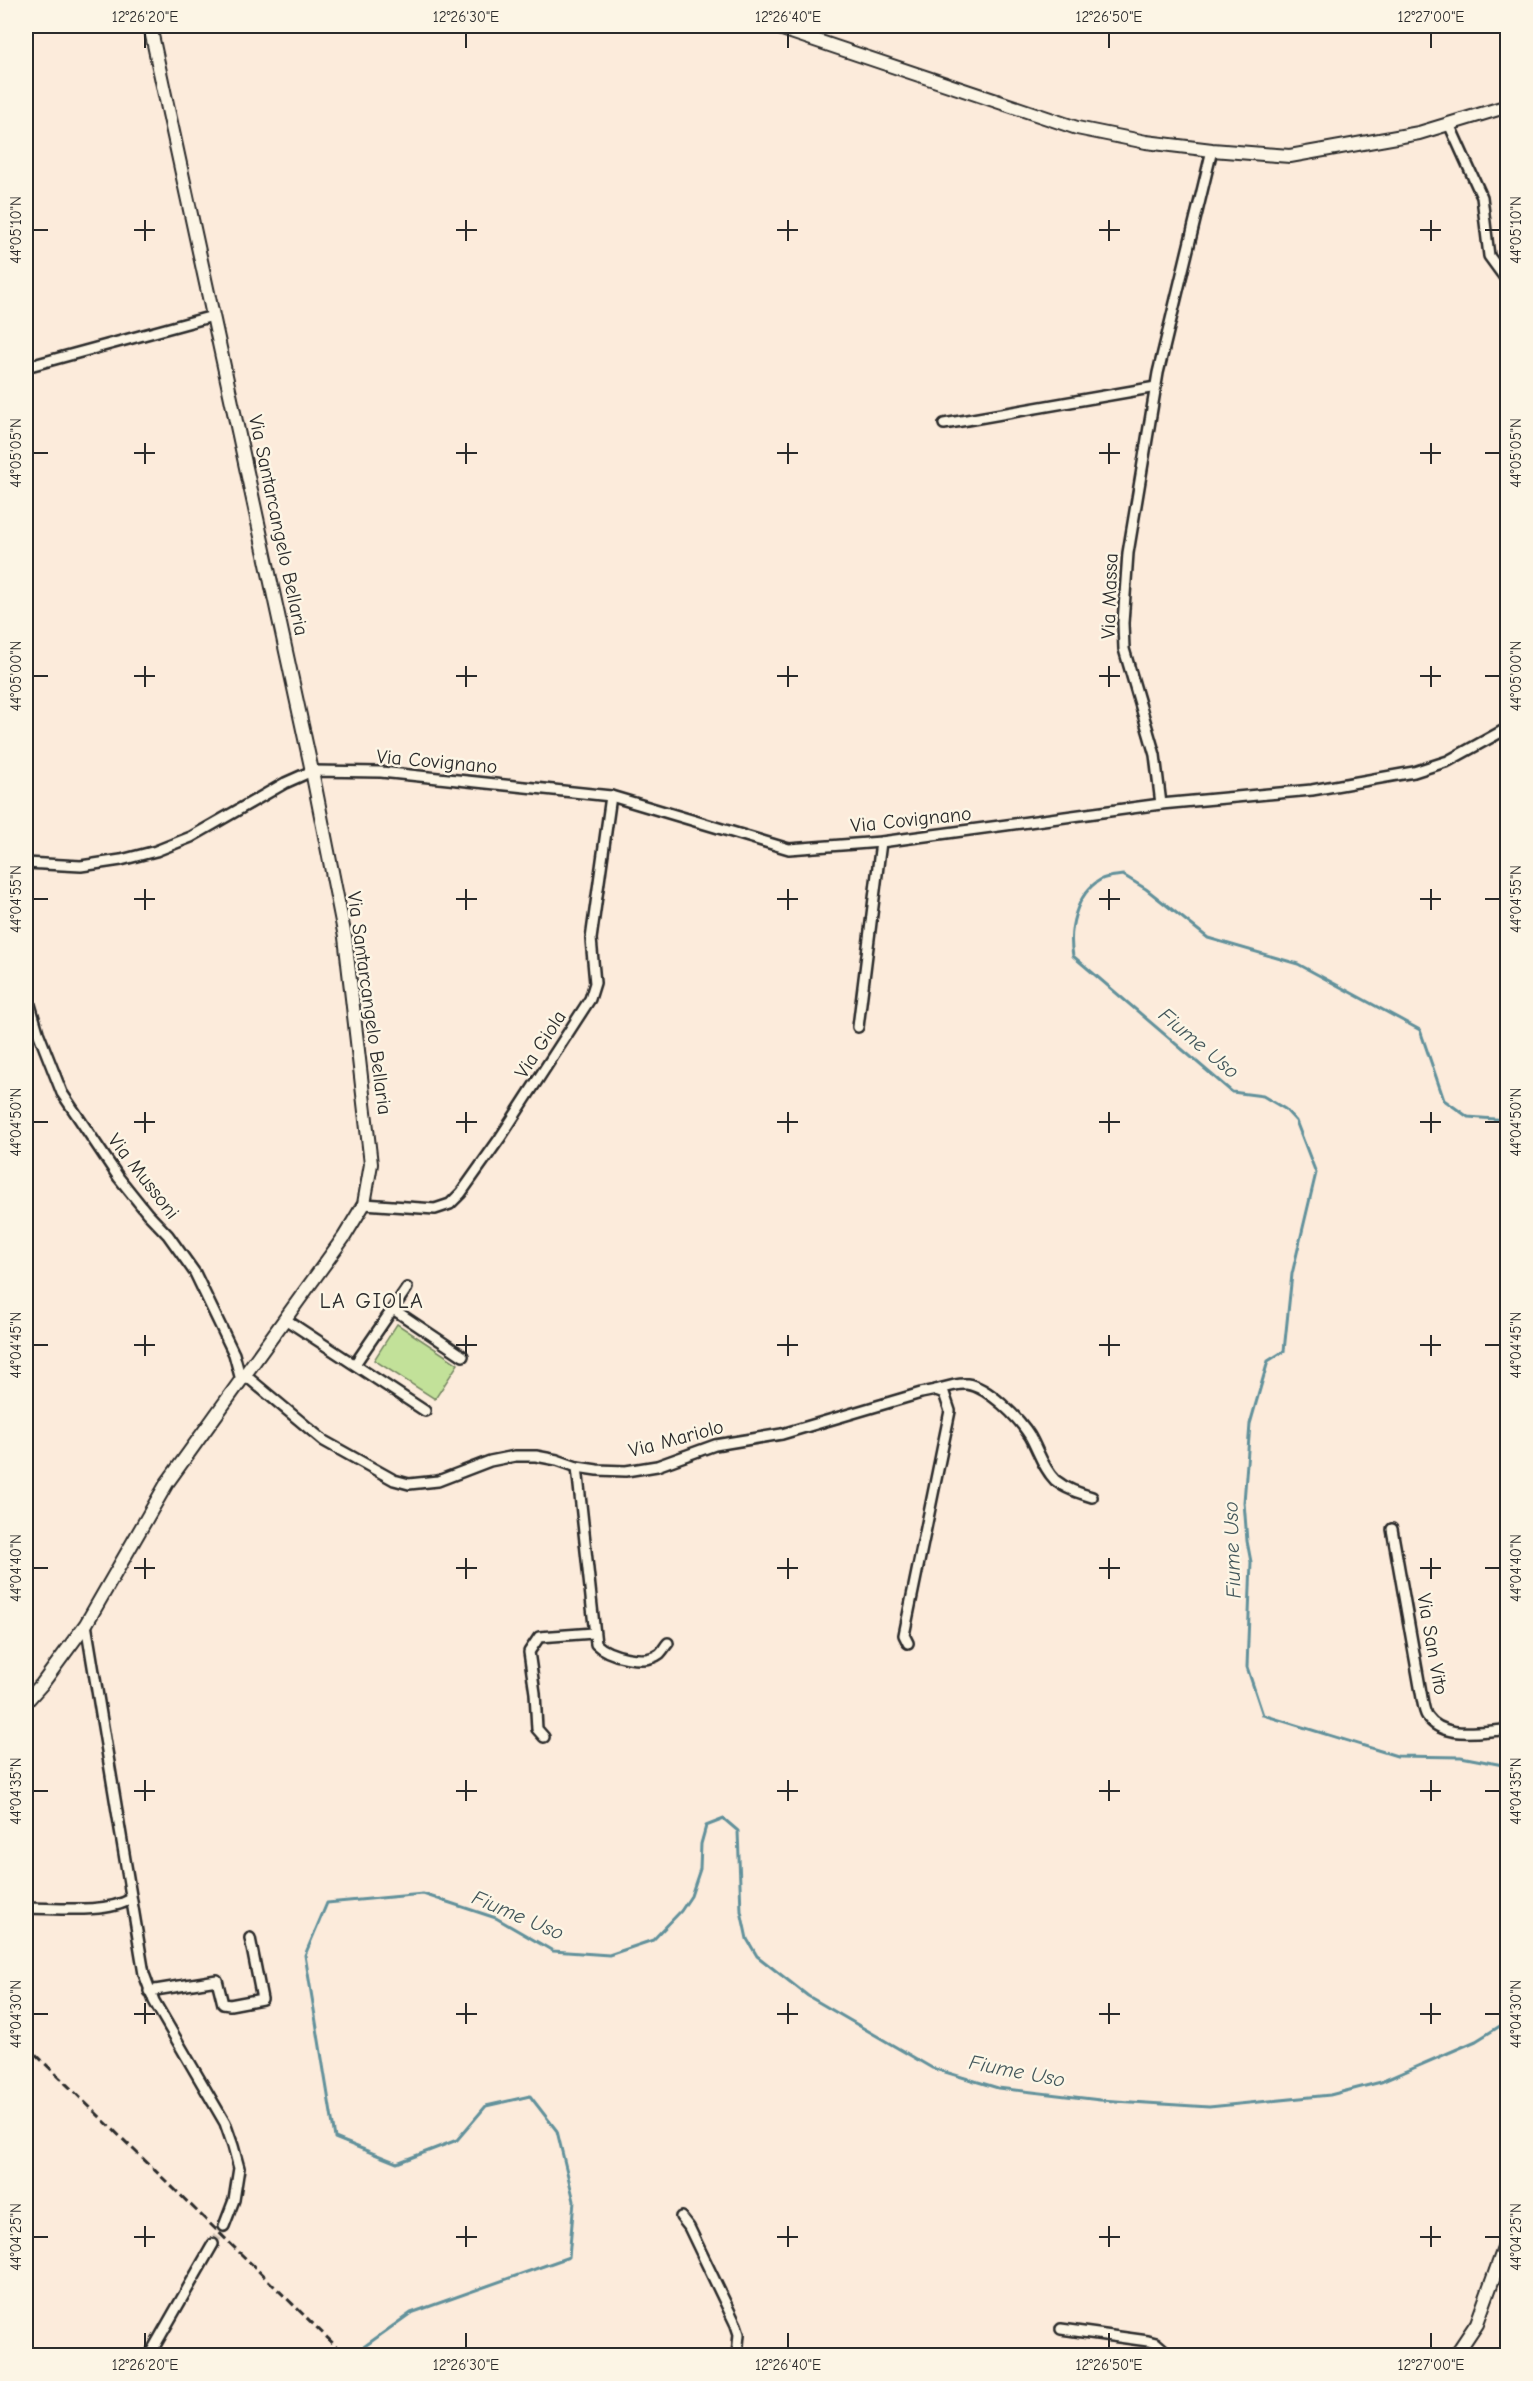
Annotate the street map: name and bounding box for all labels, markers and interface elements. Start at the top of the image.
text: 12°26'20"E [112,8,178,26]
text: 12°26'30"E [433,8,499,26]
text: 12°26'40"E [755,8,821,26]
text: 12°26'50"E [1076,8,1142,26]
text: 12°27'00"E [1398,8,1464,26]
text: 44°05'10"N [7,196,25,264]
text: 44°05'10"N [1507,196,1525,264]
street label: Via Santarcangelo Bellaria [244,413,313,638]
text: 44°05'05"N [7,418,25,488]
text: 44°05'05"N [1507,418,1525,488]
street label: Via Massa [1097,553,1122,640]
text: 44°05'00"N [7,641,25,711]
text: 44°05'00"N [1507,641,1525,711]
street label: Via Covignano [375,745,498,778]
street label: Via Covignano [849,802,973,837]
text: 44°04'55"N [7,865,25,933]
text: 44°04'55"N [1507,865,1525,933]
street label: Via Santarcangelo Bellaria [342,890,397,1116]
water label: Fiume Uso [1154,1003,1244,1083]
street label: Via Giola [510,1006,571,1083]
text: 44°04'50"N [7,1088,25,1156]
text: 44°04'50"N [1507,1088,1525,1156]
street label: Via Mussoni [103,1129,184,1224]
district label: LA GIOLA [320,1288,424,1314]
text: 44°04'45"N [7,1312,25,1378]
text: 44°04'45"N [1507,1312,1525,1378]
street label: Via Mariolo [626,1415,726,1462]
water label: Fiume Uso [1218,1501,1246,1599]
text: 44°04'40"N [7,1534,25,1602]
text: 44°04'40"N [1507,1534,1525,1602]
street label: Via San Vito [1412,1592,1453,1696]
text: 44°04'35"N [7,1757,25,1825]
text: 44°04'35"N [1507,1757,1525,1825]
water label: Fiume Uso [469,1885,567,1945]
text: 44°04'30"N [7,1980,25,2048]
text: 44°04'30"N [1507,1980,1525,2048]
water label: Fiume Uso [967,2050,1067,2092]
text: 44°04'25"N [7,2203,25,2271]
text: 44°04'25"N [1507,2203,1525,2271]
text: 12°26'20"E [112,2356,178,2374]
text: 12°26'30"E [433,2356,499,2374]
text: 12°26'40"E [755,2356,821,2374]
text: 12°26'50"E [1076,2356,1142,2374]
text: 12°27'00"E [1398,2356,1464,2374]

